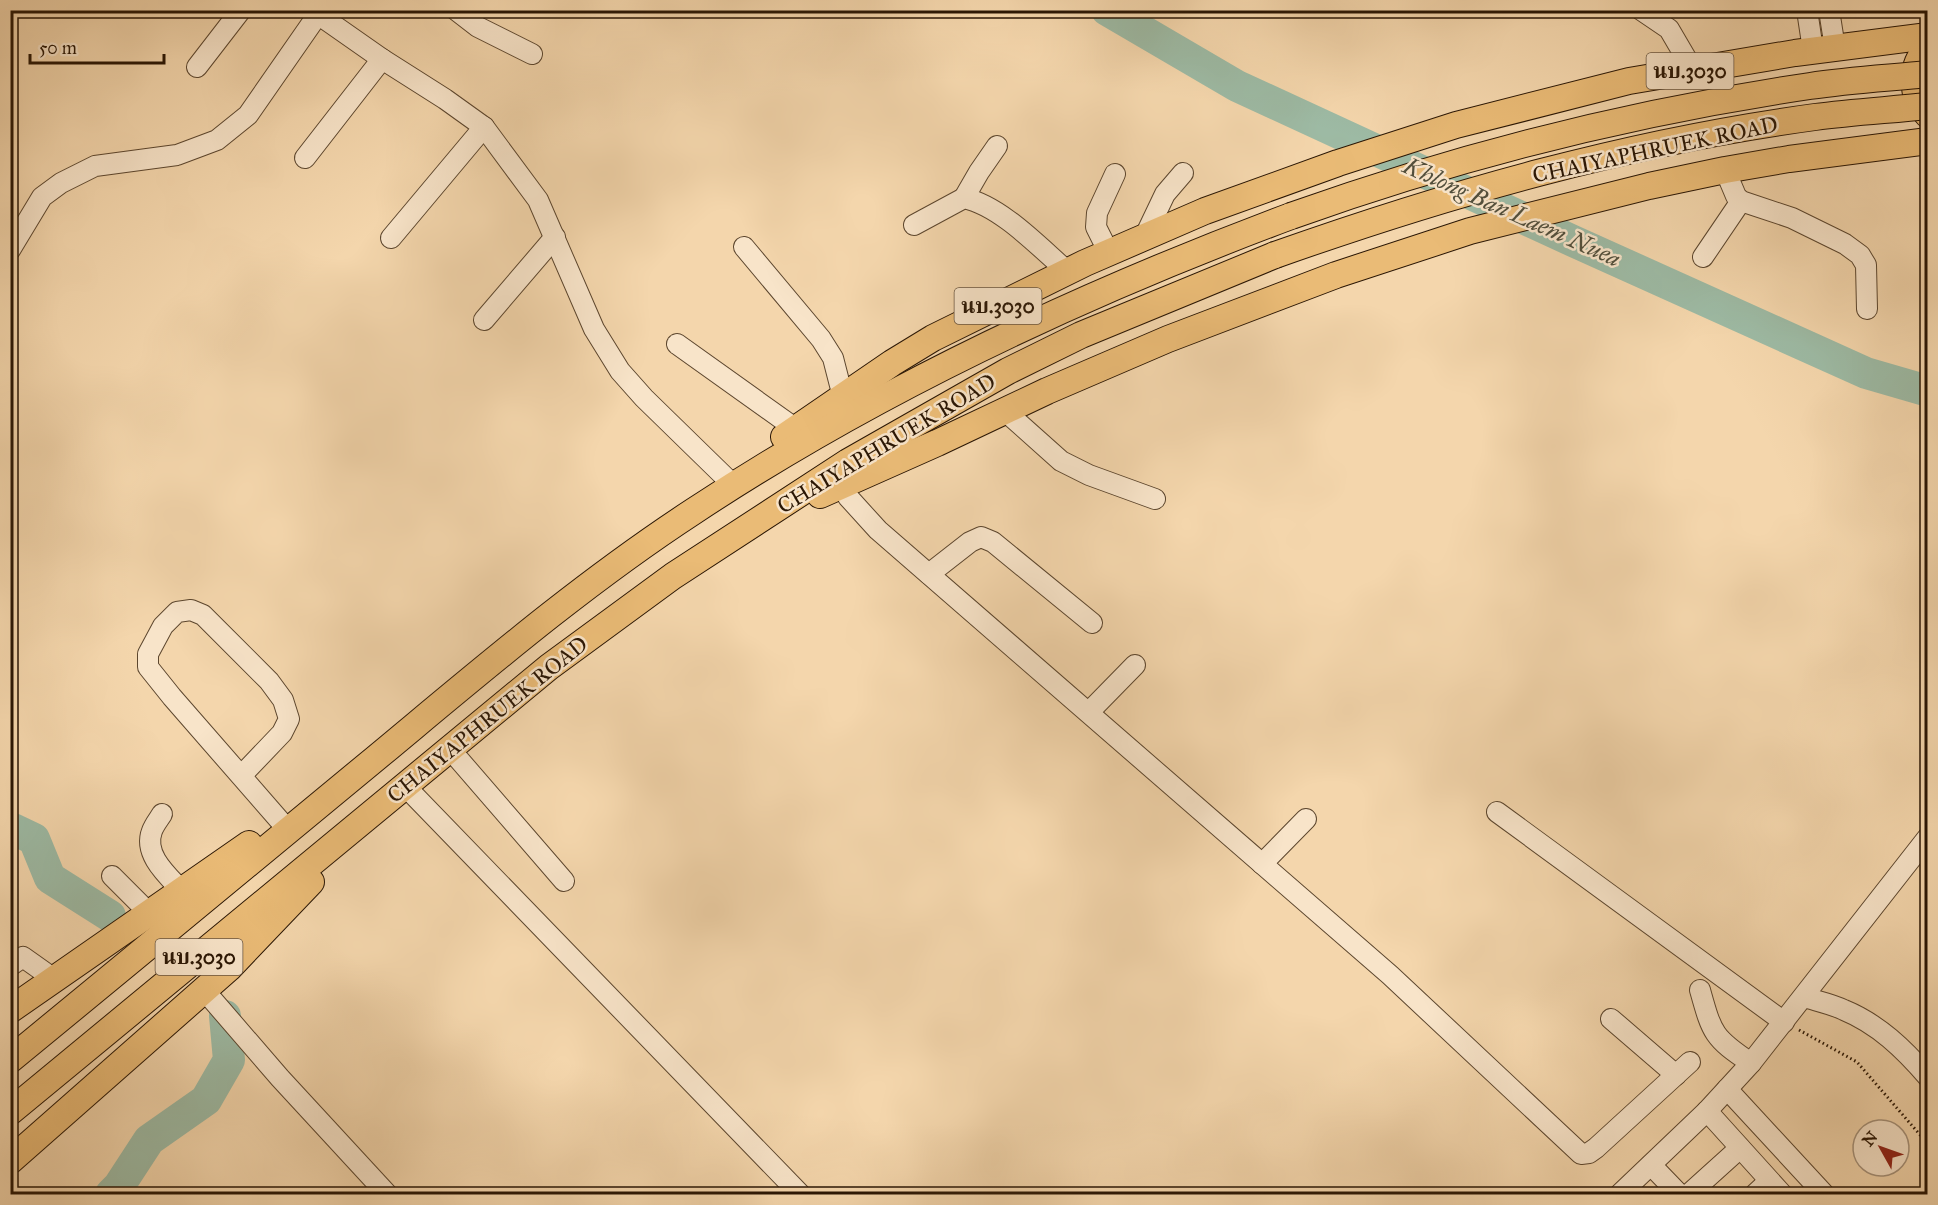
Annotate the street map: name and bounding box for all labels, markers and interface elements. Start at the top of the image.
scale bar [30,27,164,65]
text: 50 m [39,37,77,59]
road number: นบ.3030 [1646,53,1734,89]
street label: CHAIYAPHRUEK ROAD [1530,110,1780,189]
water label: Khlong Ban Laem Nuea [1398,150,1625,273]
road number: นบ.3030 [954,288,1042,324]
street label: CHAIYAPHRUEK ROAD [772,367,1000,519]
street label: CHAIYAPHRUEK ROAD [382,630,593,809]
road number: นบ.3030 [156,939,242,975]
north arrow [1851,1118,1911,1178]
text: N [1858,1127,1882,1150]

